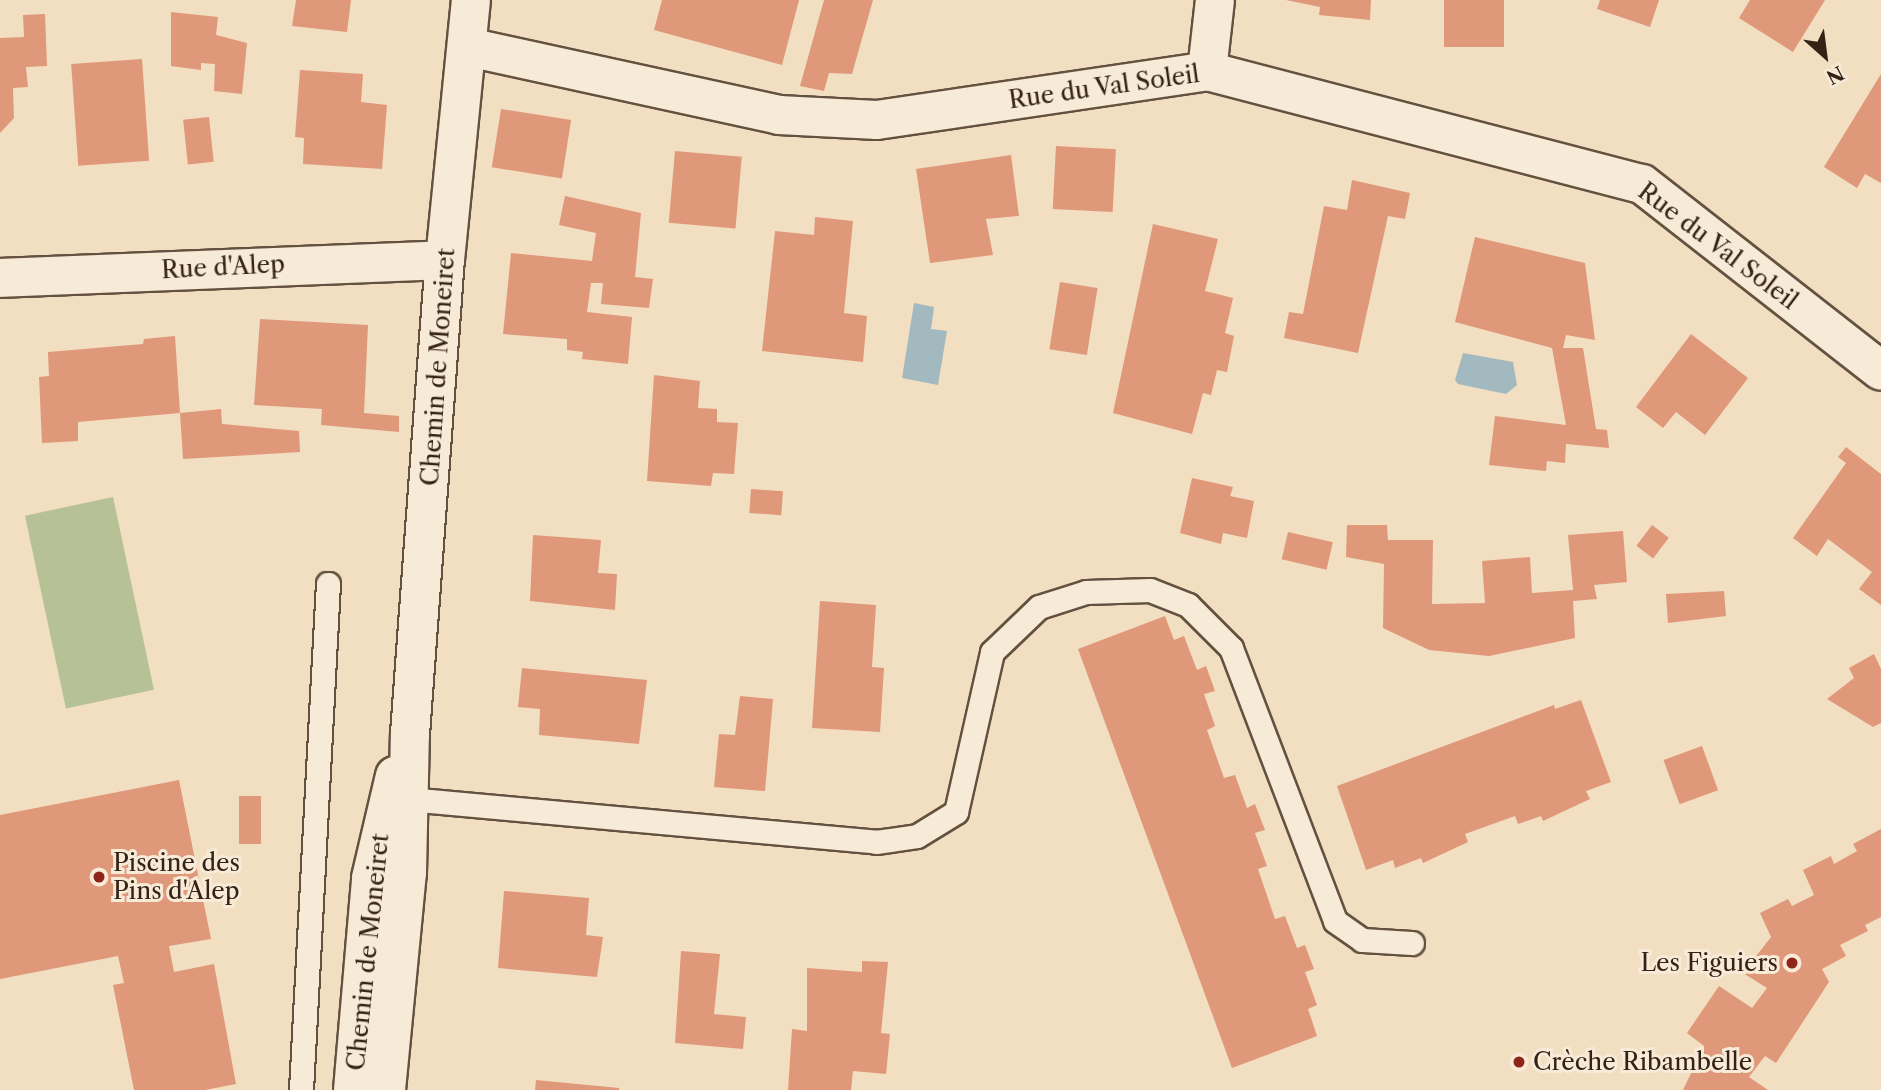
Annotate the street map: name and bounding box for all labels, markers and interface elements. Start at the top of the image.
north arrow [1790,21,1860,91]
street label: Rue du Val Soleil [1006,59,1202,115]
text: N [1822,61,1848,89]
street label: Rue du Val Soleil [1632,176,1804,316]
street label: Chemin de Moneiret [415,247,461,487]
street label: Rue d'Alep [160,249,286,285]
street label: Chemin de Moneiret [341,832,395,1072]
place label: Piscine des Pins d'Alep [113,849,240,905]
marker: Piscine des Pins d'Alep [91,869,107,885]
place label: Les Figuiers [1640,949,1778,977]
marker: Les Figuiers [1784,955,1800,971]
place label: Crèche Ribambelle [1533,1048,1752,1076]
marker: Crèche Ribambelle [1511,1054,1527,1070]

